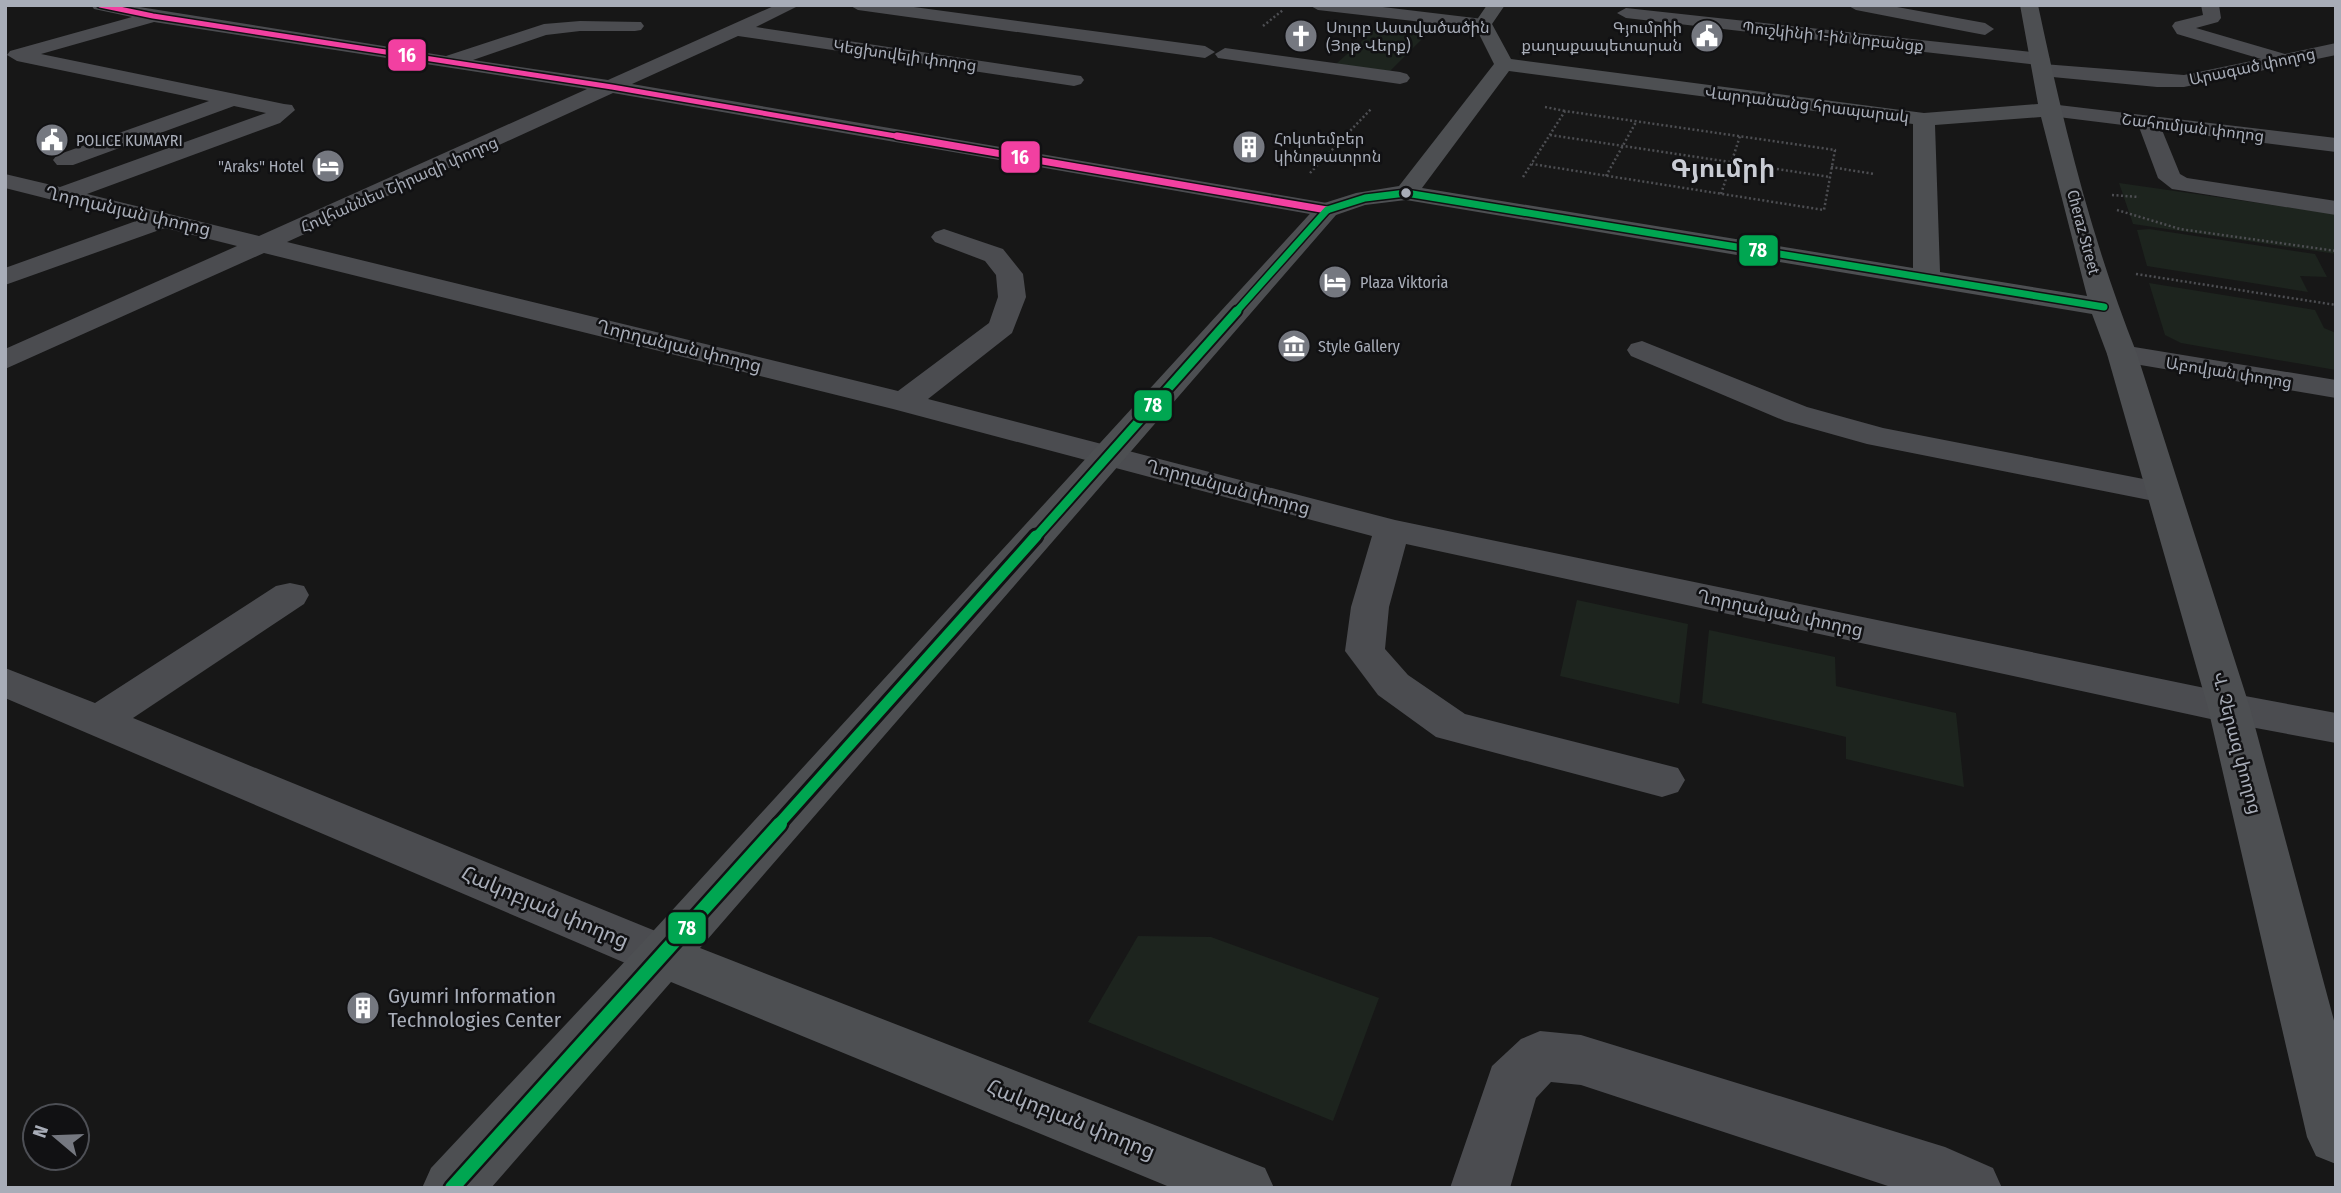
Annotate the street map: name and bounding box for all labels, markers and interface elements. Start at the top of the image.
church icon: Սուրբ Աստվածածին (Յոթ Վերք) [1282,17,1320,55]
public building icon: Գյումրիի քաղաքապետարան [1688,17,1726,55]
place label: Սուրբ Աստվածածին (Յոթ Վերք) [1326,18,1490,55]
place label: Գյումրիի քաղաքապետարան [1521,18,1682,55]
street label: Պուշկինի 1-ին նրբանցք [1741,18,1925,55]
street label: Կեցխովելի փողոց [832,36,978,75]
line badge: 16 [387,38,427,72]
text: 16 [398,44,416,67]
street label: Արագած փողոց [2187,44,2317,89]
street label: Վարդանանց հրապարակ [1704,83,1910,126]
street label: Շահումյան փողոց [2121,109,2265,146]
public building icon: POLICE KUMAYRI [33,121,71,159]
building icon: Հոկտեմբեր կինոթատրոն [1230,128,1268,166]
place label: Հոկտեմբեր կինոթատրոն [1274,129,1381,166]
place label: POLICE KUMAYRI [76,131,183,150]
street label: Հովհաննես Շիրազի փողոց [298,132,501,237]
line badge: 16 [1000,140,1041,174]
text: 16 [1011,146,1029,169]
hotel icon: "Araks" Hotel [309,147,347,185]
district label: Գյումրի [1671,153,1775,184]
place label: "Araks" Hotel [218,157,304,176]
street label: Ղորղանյան փողոց [43,181,213,241]
unlabelled marker [1399,186,1413,200]
street label: Cheraz Street [2063,188,2104,277]
line badge: 78 [1738,234,1779,267]
text: 78 [1749,239,1767,262]
hotel icon: Plaza Viktoria [1316,263,1354,301]
place label: Plaza Viktoria [1360,273,1449,292]
street label: Ղորղանյան փողոց [594,315,764,377]
museum icon: Style Gallery [1275,327,1313,365]
place label: Style Gallery [1318,337,1401,356]
street label: Աբովյան փողոց [2164,353,2293,392]
line badge: 78 [1133,389,1173,422]
text: 78 [1144,394,1162,417]
street label: Ղորղանյան փողոց [1143,454,1313,520]
street label: Ղորղանյան փողոց [1695,585,1865,641]
street label: Վ. Չերազ փողոց [2207,670,2267,816]
street label: Հակոբյան փողոց [457,860,633,954]
line badge: 78 [667,911,707,945]
text: 78 [678,917,696,940]
place label: Gyumri Information Technologies Center [388,983,562,1033]
building icon: Gyumri Information Technologies Center [344,989,382,1027]
street label: Հակոբյան փողոց [983,1073,1159,1165]
north arrow [21,1102,91,1172]
text: N [28,1122,53,1141]

